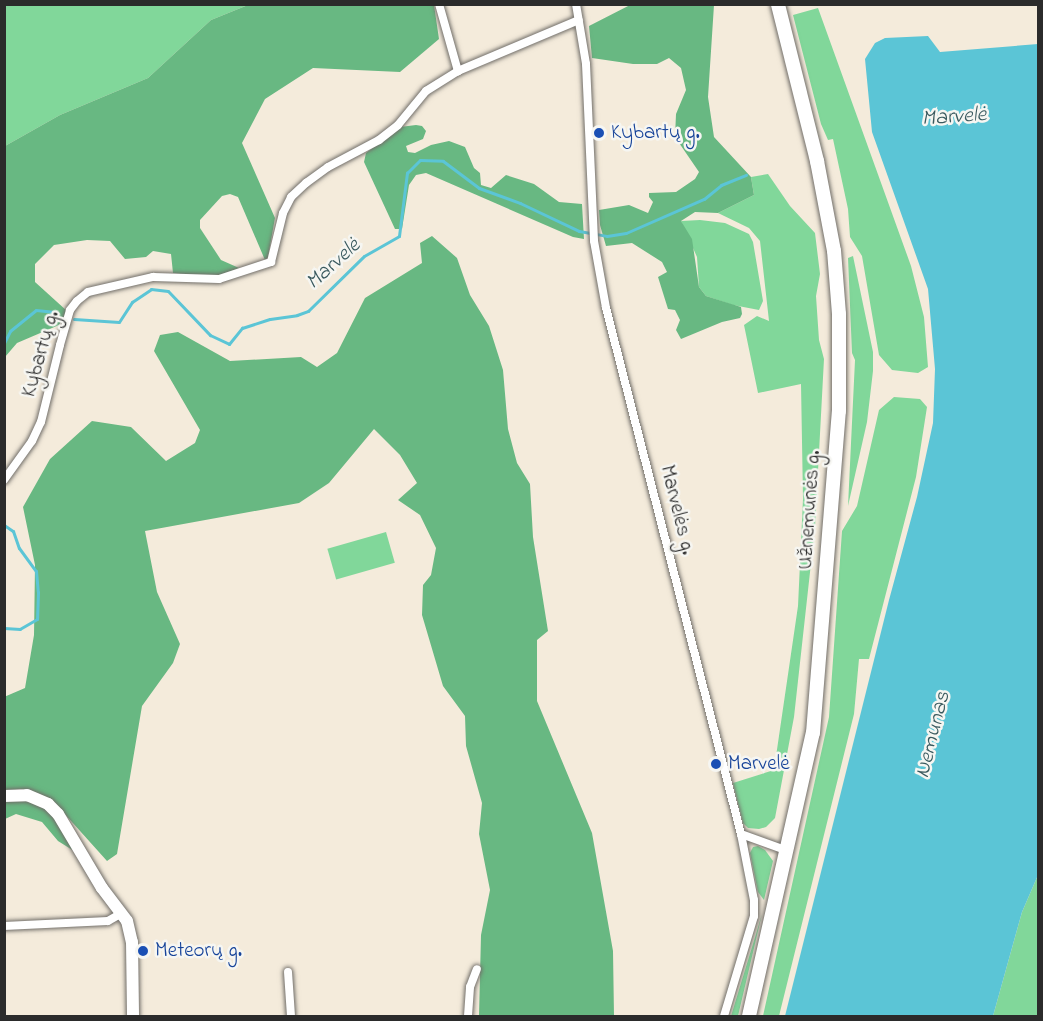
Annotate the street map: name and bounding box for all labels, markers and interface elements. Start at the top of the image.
water label: Marvelė [921,103,987,133]
place label: Kybartų g. [611,120,700,146]
marker: Kybartų g. [592,126,606,140]
water label: Marvelė [301,234,367,296]
street label: Kybartų g. [17,308,65,400]
street label: Užnemunės g. [793,450,827,570]
street label: Marvelės g. [654,463,700,557]
water label: Nemunas [911,689,957,781]
place label: Marvelė [728,751,790,777]
marker: Marvelė [709,757,723,771]
place label: Meteorų g. [155,938,242,964]
marker: Meteorų g. [136,944,150,958]

